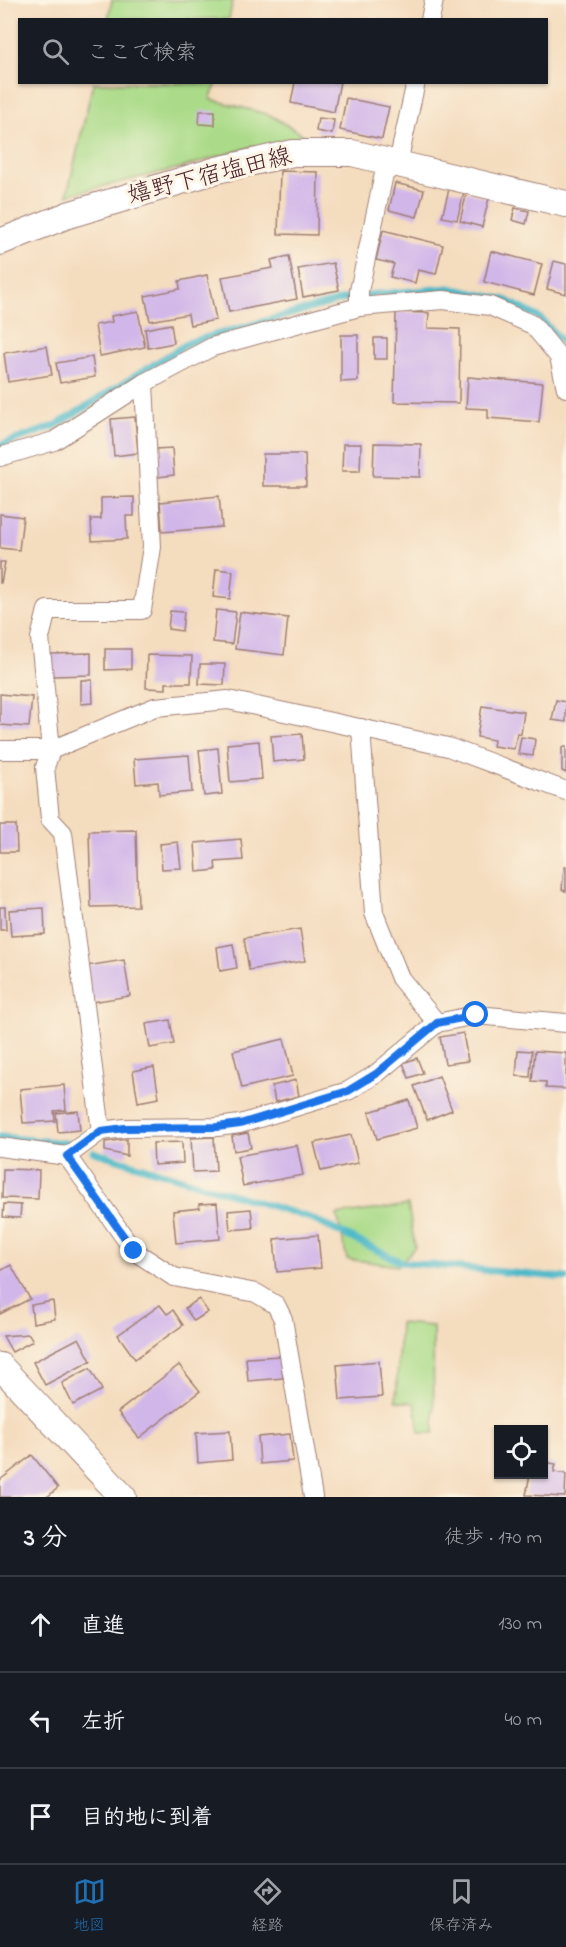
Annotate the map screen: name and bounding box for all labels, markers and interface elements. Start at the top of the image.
search box [18,18,548,84]
icon: search [39,35,72,68]
text: ここで検索 [87,38,197,70]
street label: 嬉野下宿塩田線 [124,140,296,214]
route start [462,1001,488,1027]
route end [120,1237,146,1263]
map controls [494,1425,548,1479]
button: locate [494,1425,548,1479]
text: 3 分 [24,1520,67,1558]
text: 徒歩 · 170 m [444,1524,542,1553]
icon: ahead [24,1608,57,1641]
text: 130 m [498,1610,542,1639]
text: 直進 [81,1611,125,1643]
icon: left [24,1704,57,1737]
text: 40 m [505,1706,542,1735]
text: 左折 [81,1707,125,1739]
icon: arrive [24,1800,57,1833]
text: 目的地に到着 [81,1803,213,1835]
tab: 地図 [73,1875,106,1938]
tab: 経路 [251,1875,284,1938]
tab: 保存済み [429,1875,493,1938]

